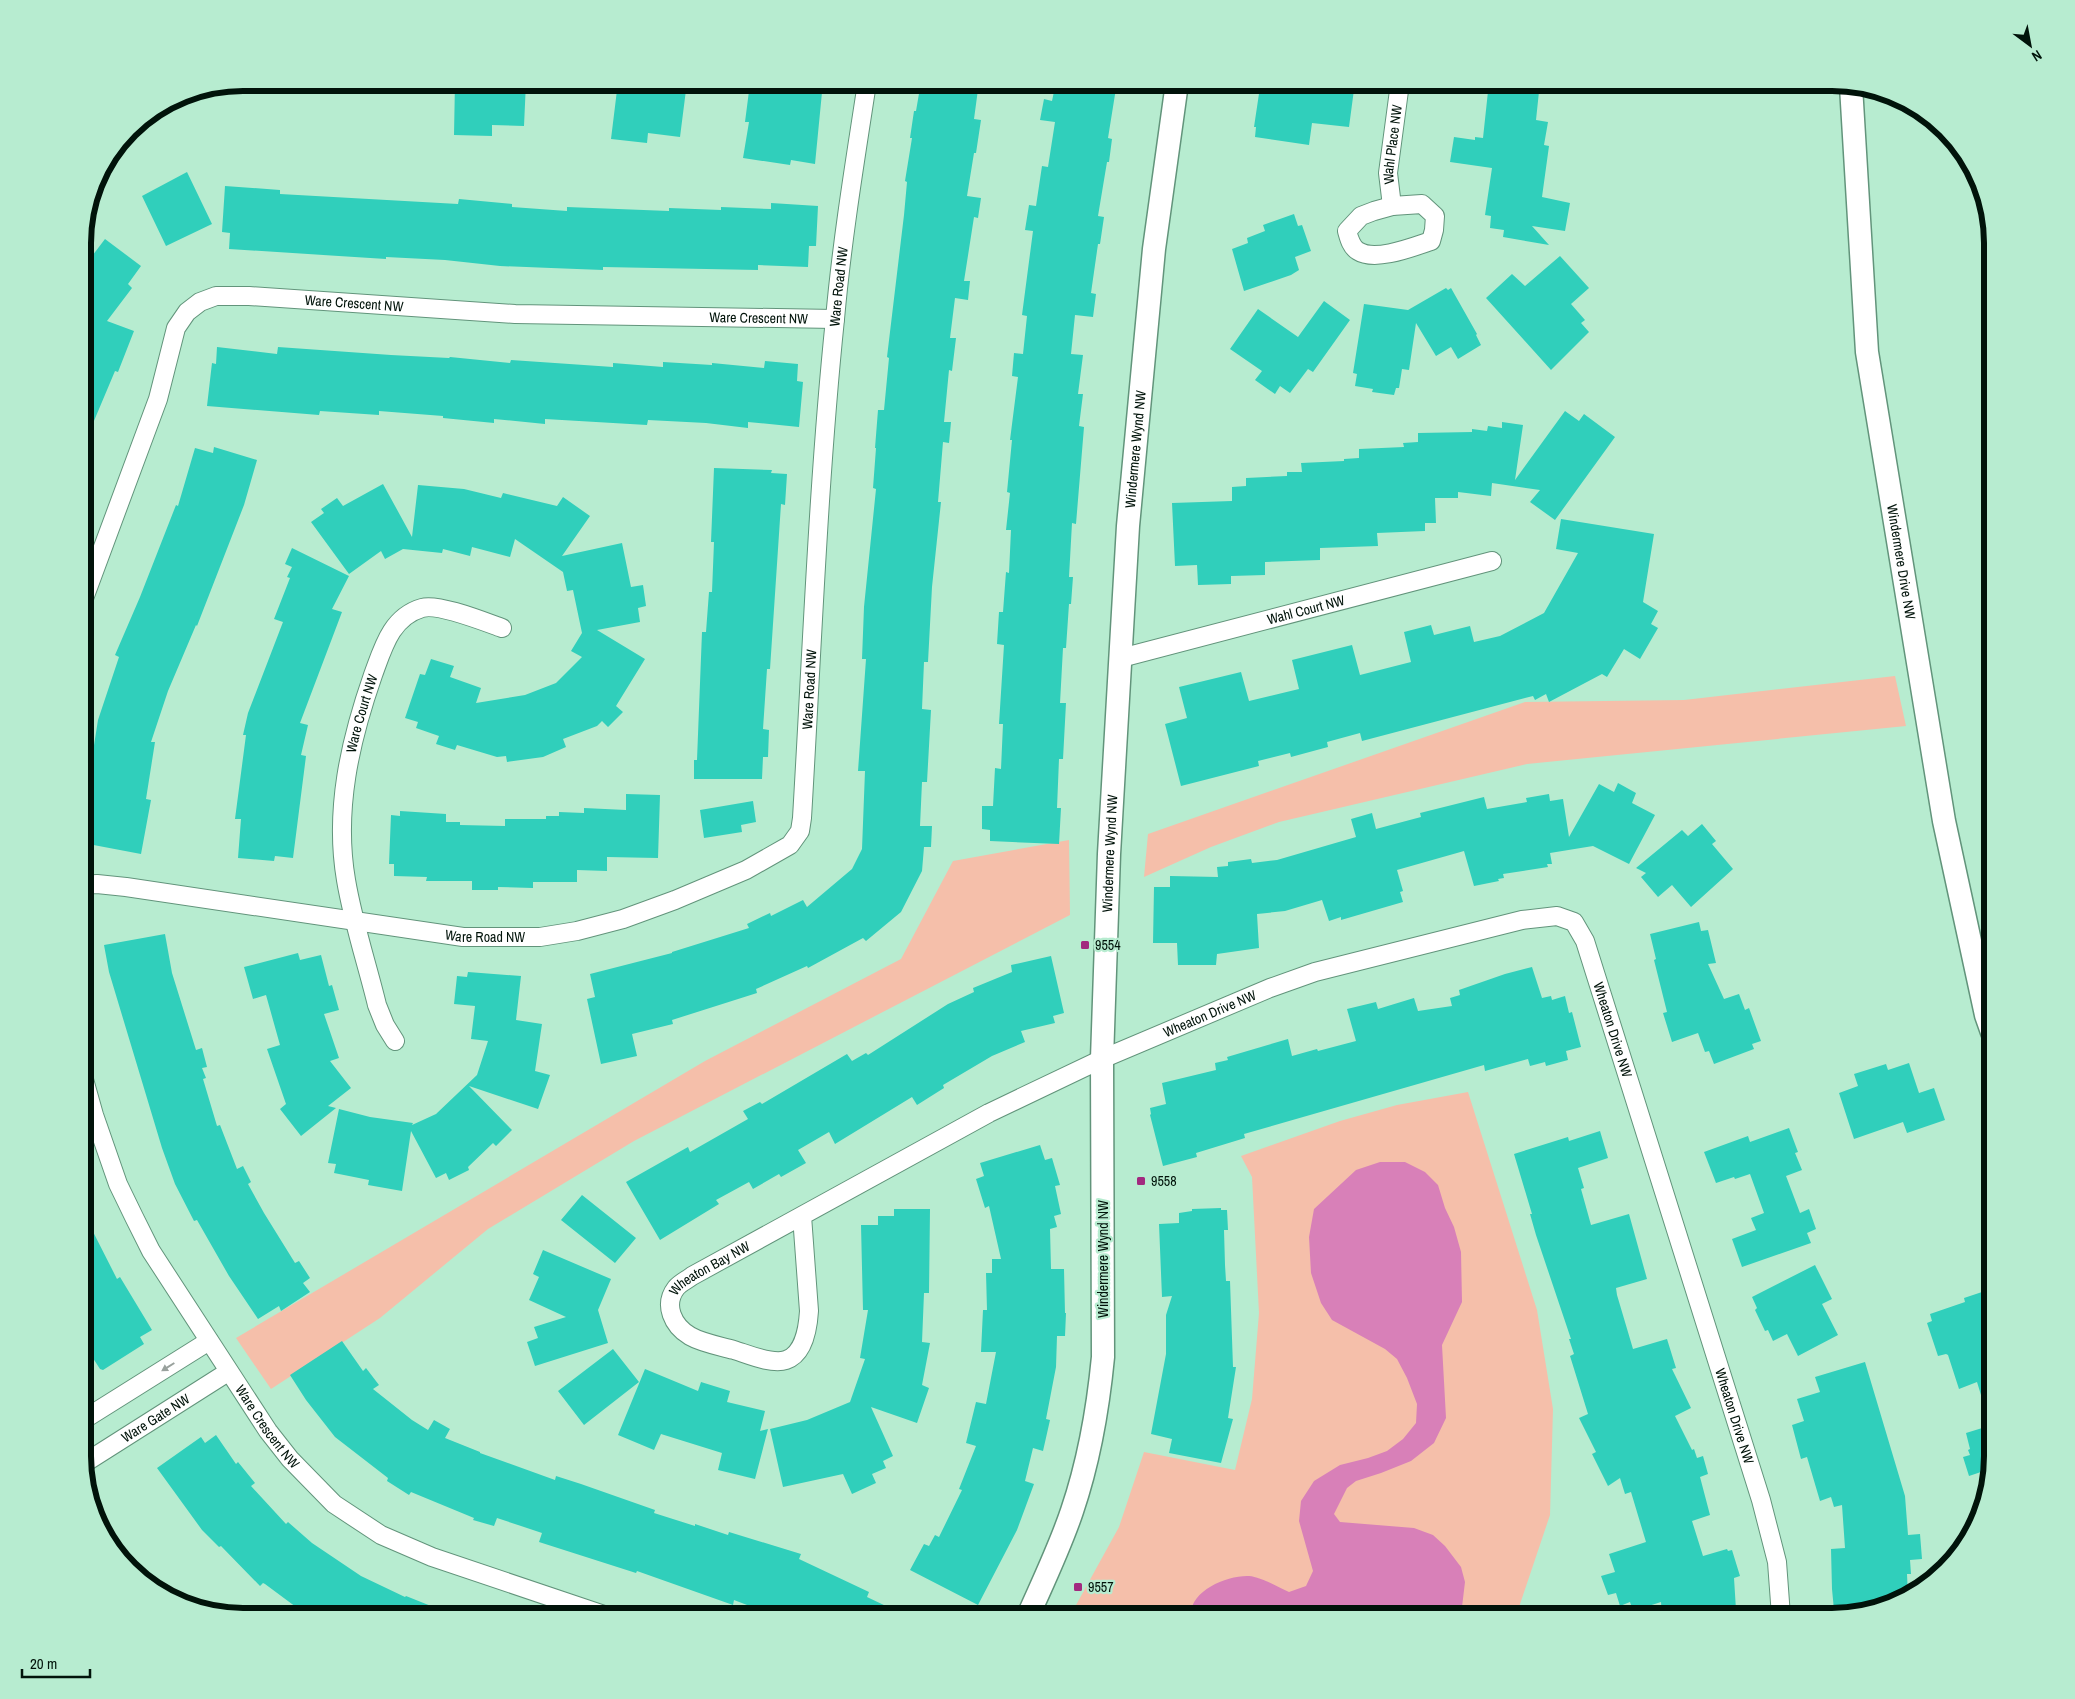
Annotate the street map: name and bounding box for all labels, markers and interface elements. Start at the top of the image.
north arrow [2005,20,2055,70]
text: N [2029,46,2045,66]
street label: Wahl Place NW [1379,103,1406,185]
street label: Ware Road NW [825,246,852,327]
street label: Ware Crescent NW [304,291,404,315]
street label: Ware Crescent NW [709,308,808,328]
street label: Windermere Wynd NW [1121,390,1150,509]
street label: Windermere Drive NW [1883,503,1920,621]
street label: Wahl Court NW [1265,591,1347,628]
street label: Ware Road NW [798,649,820,730]
street label: Ware Court NW [342,672,382,754]
street label: Windermere Wynd NW [1098,794,1121,913]
street label: Ware Road NW [444,925,525,946]
place label: 9554 [1095,936,1121,954]
marker: 9554 [1079,939,1091,951]
street label: Wheaton Drive NW [1589,980,1636,1080]
street label: Wheaton Drive NW [1160,986,1259,1041]
place label: 9558 [1151,1172,1177,1190]
marker: 9558 [1135,1175,1147,1187]
street label: Windermere Wynd NW [1094,1200,1112,1318]
street label: Wheaton Bay NW [665,1237,753,1299]
one-way arrow [161,1362,175,1371]
street label: Wheaton Drive NW [1711,1366,1758,1466]
street label: Ware Crescent NW [231,1381,303,1472]
street label: Ware Gate NW [118,1389,193,1446]
place label: 9557 [1088,1578,1114,1596]
marker: 9557 [1072,1581,1084,1593]
scale bar [22,1646,90,1678]
text: 20 m [30,1653,57,1674]

